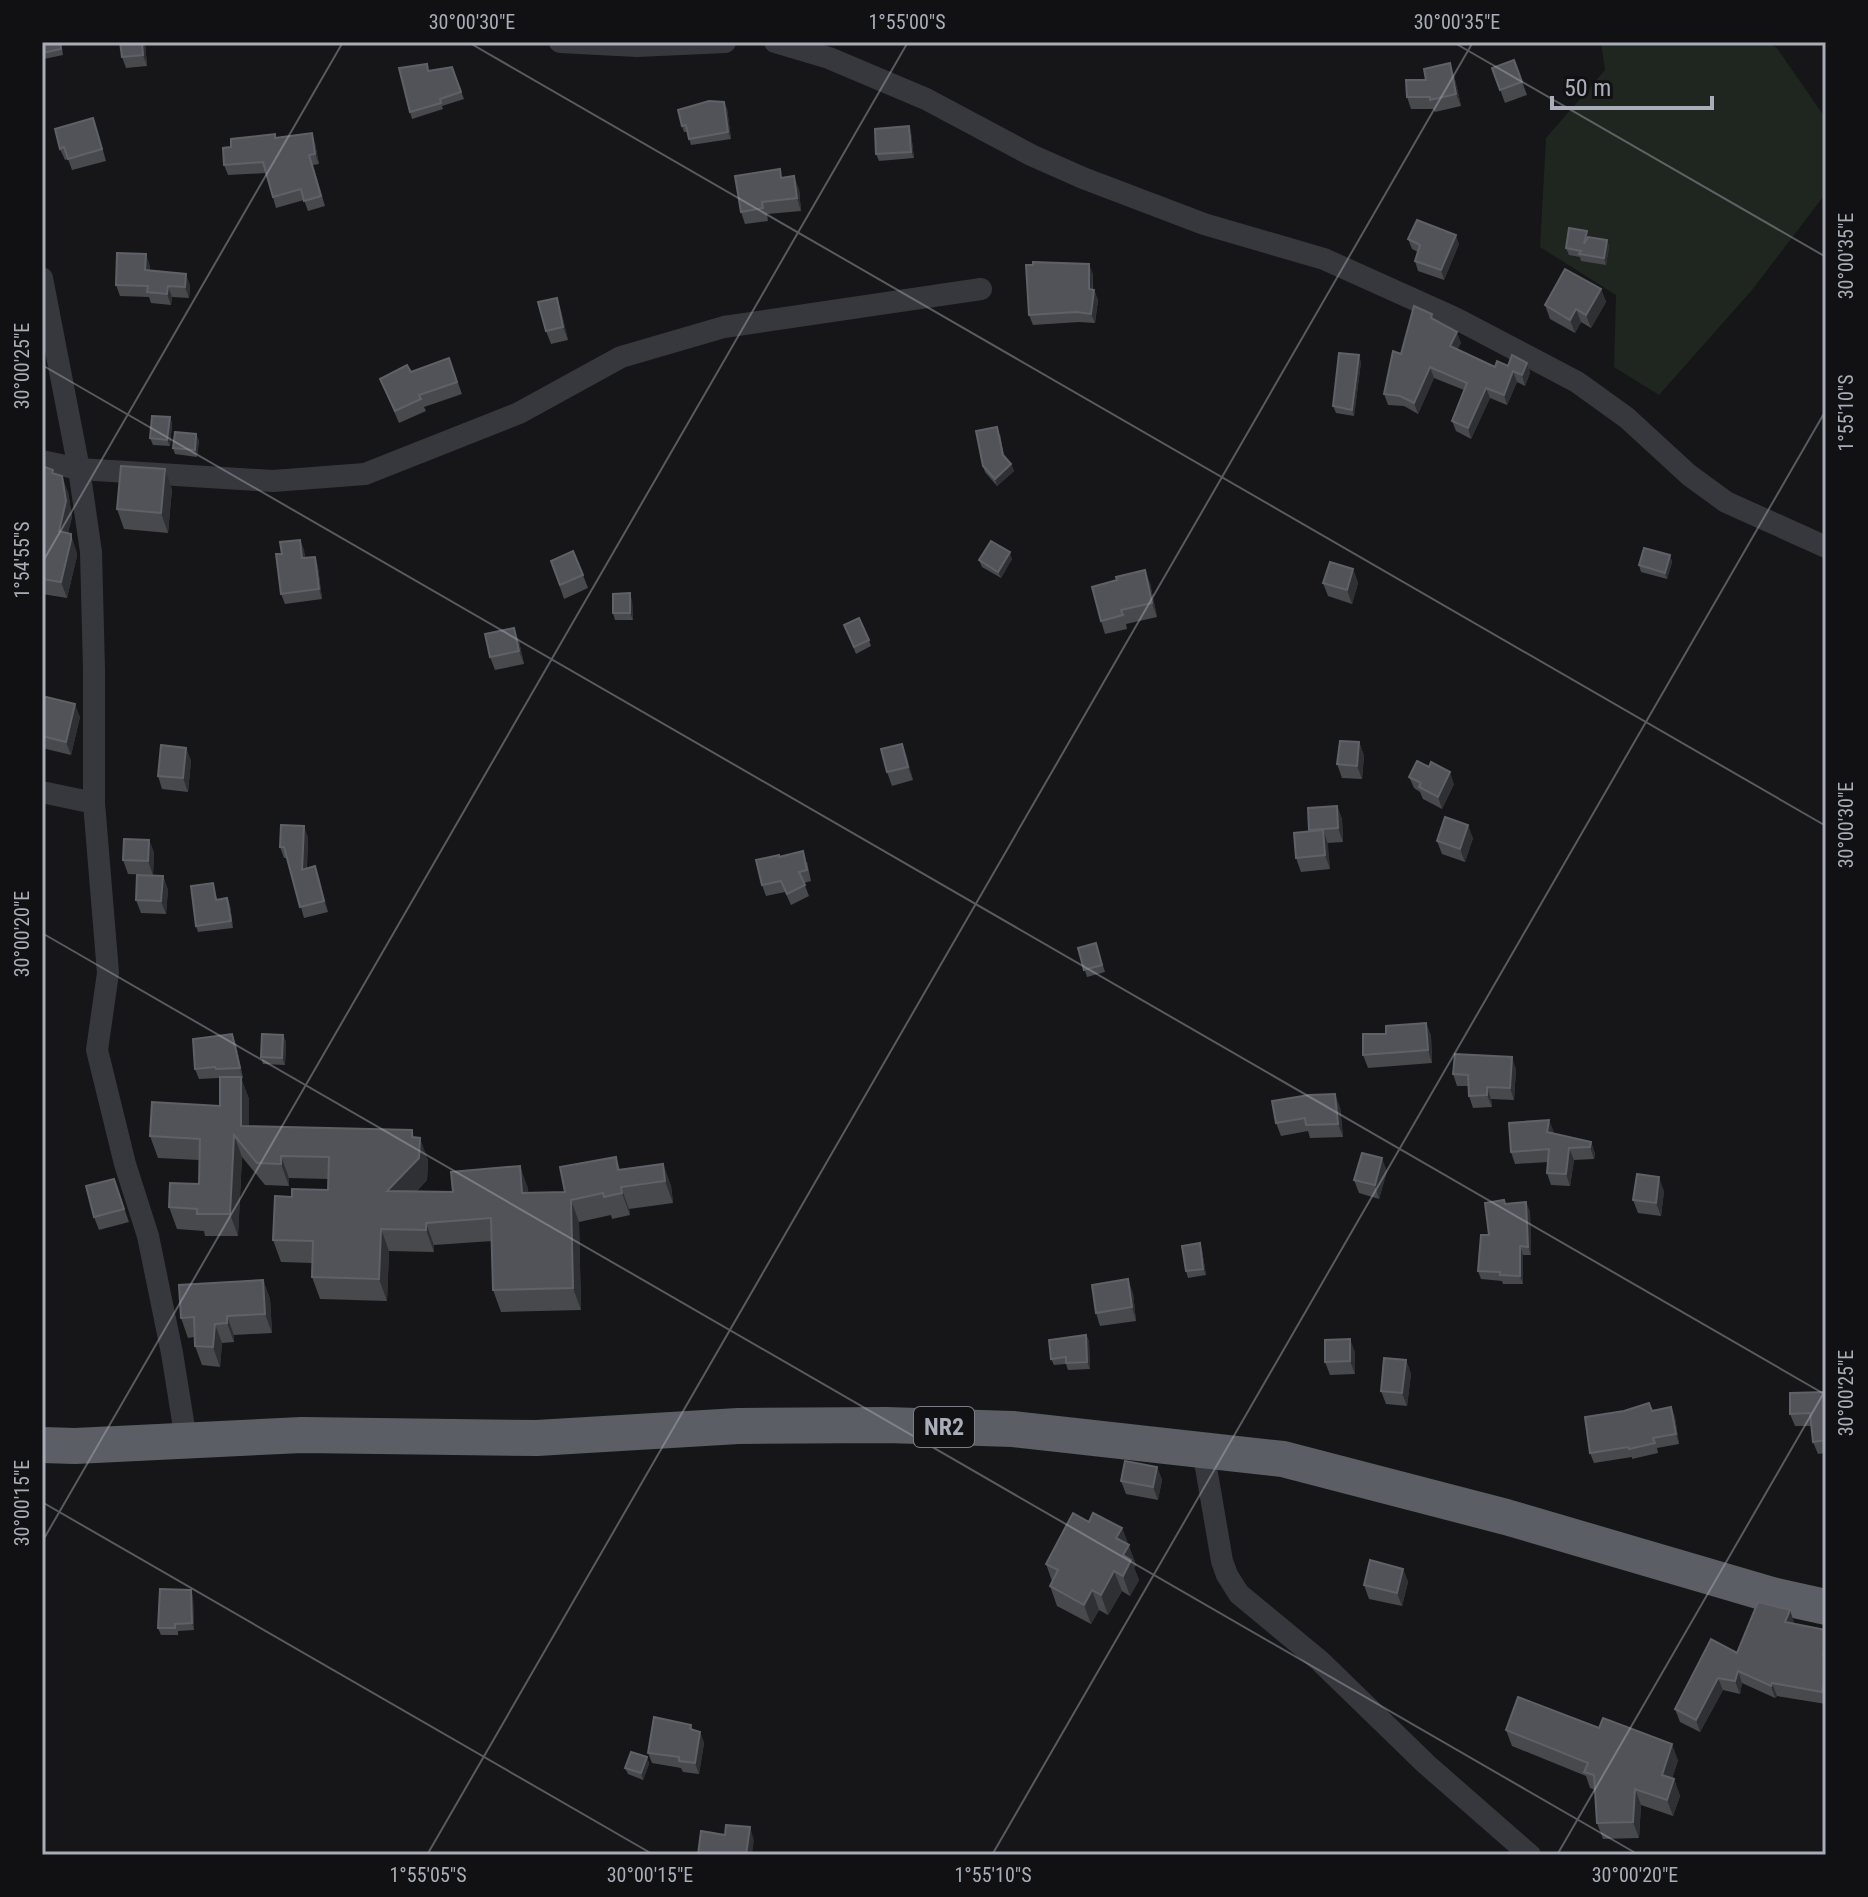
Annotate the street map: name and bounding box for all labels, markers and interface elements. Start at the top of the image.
text: 30°00'30"E [429,10,515,34]
text: 1°55'00"S [868,10,946,34]
text: 30°00'35"E [1414,10,1500,34]
scale bar [1552,60,1712,110]
text: 50 m [1564,74,1611,102]
text: 30°00'35"E [1834,213,1858,299]
text: 30°00'25"E [10,323,34,409]
text: 1°55'10"S [1834,374,1858,452]
text: 1°54'55"S [10,521,34,599]
text: 30°00'30"E [1834,782,1858,868]
text: 30°00'20"E [10,891,34,977]
text: 30°00'25"E [1834,1350,1858,1436]
road number: NR2 [914,1407,974,1447]
text: 30°00'15"E [10,1460,34,1546]
text: 1°55'05"S [389,1863,467,1887]
text: 30°00'15"E [607,1863,693,1887]
text: 1°55'10"S [954,1863,1032,1887]
text: 30°00'20"E [1592,1863,1678,1887]

